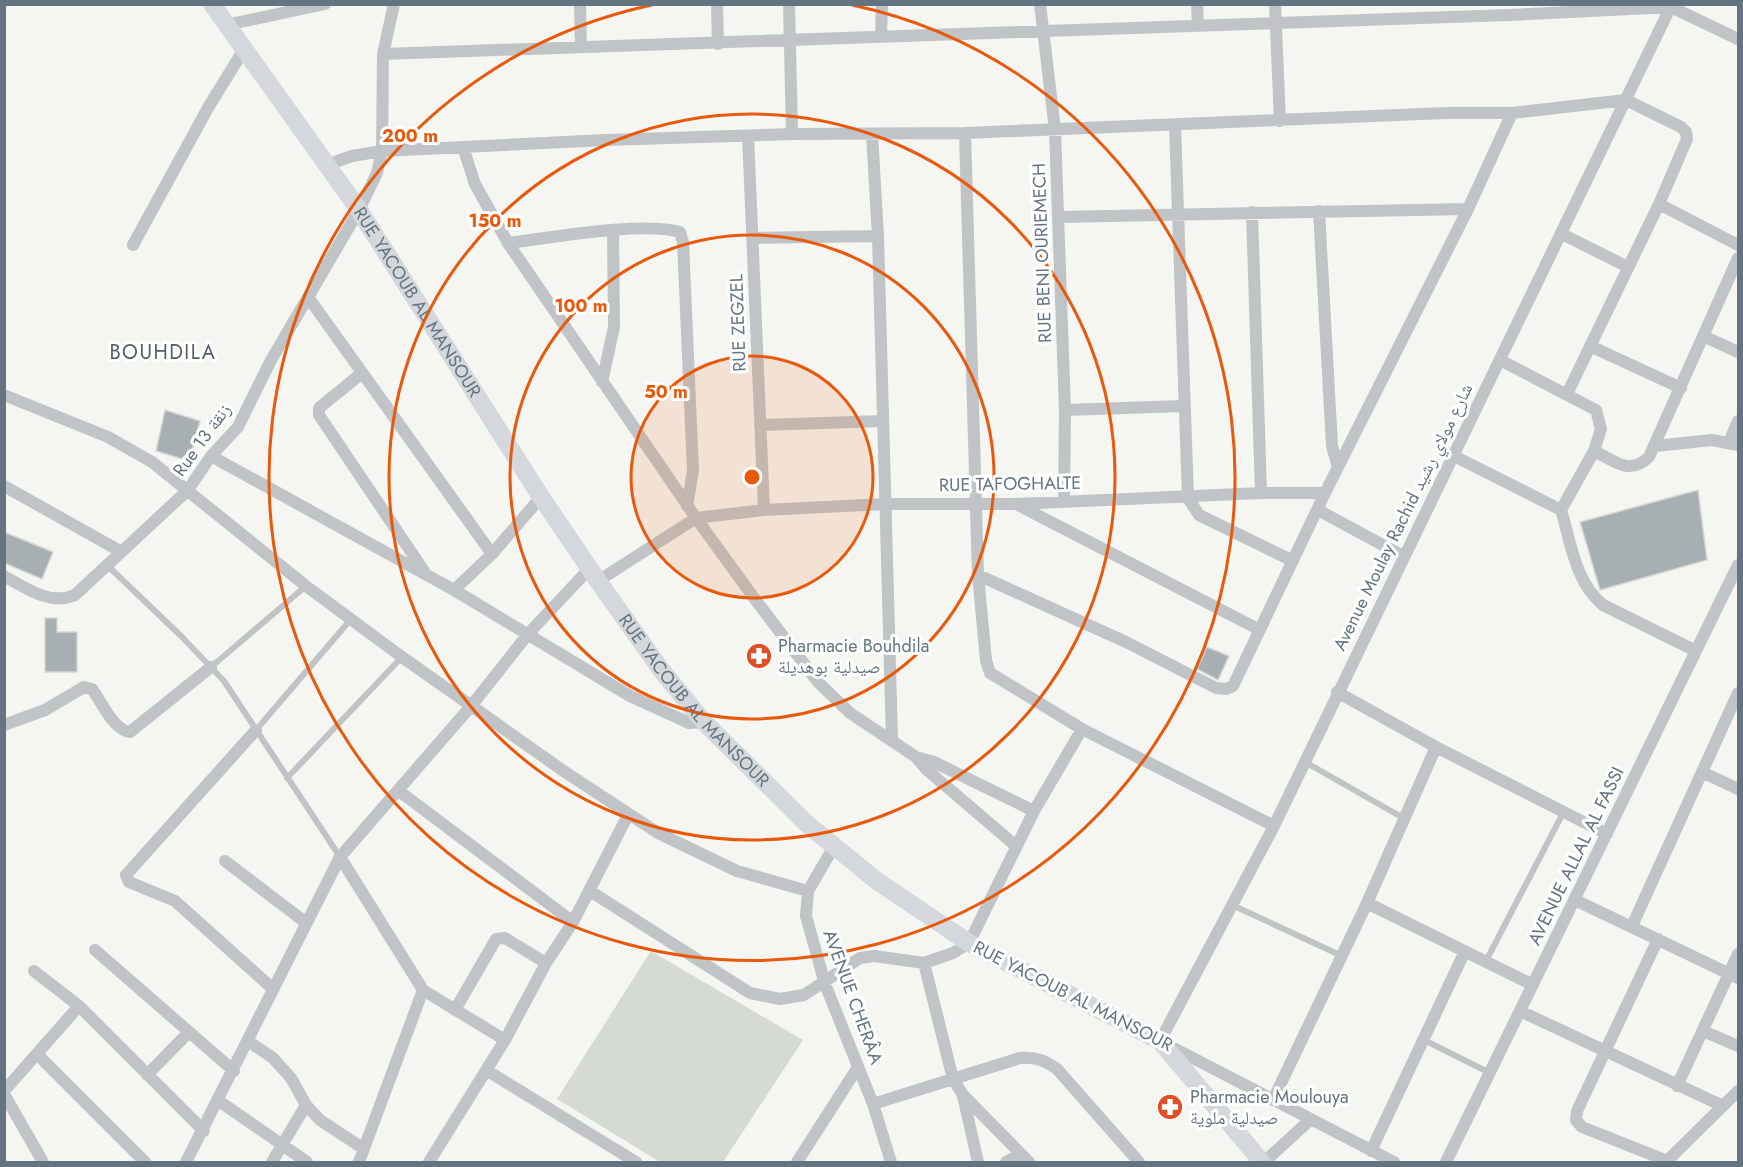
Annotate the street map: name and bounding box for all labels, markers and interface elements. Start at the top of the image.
text: 200 m [382,123,438,149]
street label: RUE BENI OURIEMECH [1026,163,1058,343]
street label: RUE YACOUB AL MANSOUR [347,202,487,402]
text: 150 m [469,208,521,234]
street label: RUE ZEGZEL [723,274,753,372]
text: 100 m [554,293,608,319]
district label: BOUHDILA [109,338,217,367]
text: 50 m [644,379,688,405]
street label: Avenue Moulay Rachid شارع مولاي رشيد [1327,379,1481,656]
street label: Rue 13 زنقة [167,398,237,482]
centre of rings [742,467,762,487]
street label: RUE TAFOGHALTE [939,470,1081,498]
street label: RUE YACOUB AL MANSOUR [612,609,775,793]
place label: Pharmacie Bouhdila صيدلية بوهديلة [778,633,929,680]
pharmacy icon: Pharmacie Bouhdila صيدلية بوهديلة [744,641,774,671]
street label: AVENUE ALLAL AL FASSI [1521,762,1631,950]
street label: AVENUE CHERÂA [817,926,890,1068]
street label: RUE YACOUB AL MANSOUR [969,934,1177,1058]
place label: Pharmacie Moulouya صيدلية ملوية [1190,1084,1349,1131]
pharmacy icon: Pharmacie Moulouya صيدلية ملوية [1155,1092,1185,1122]

